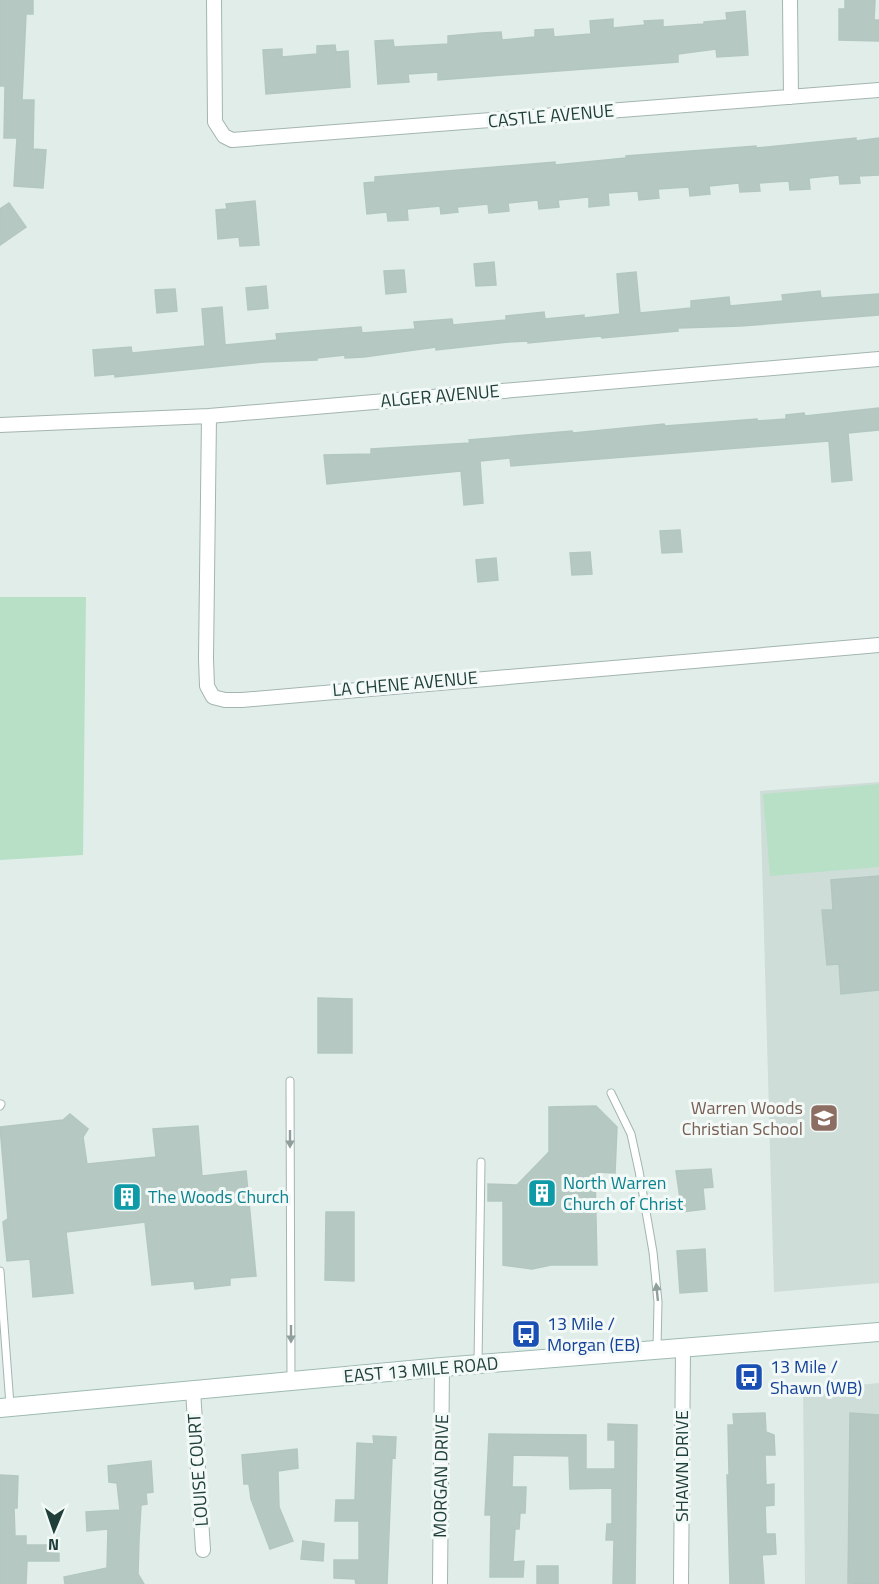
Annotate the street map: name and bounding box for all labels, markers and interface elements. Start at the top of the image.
street label: CASTLE AVENUE [487,97,615,134]
street label: ALGER AVENUE [379,377,501,414]
street label: LA CHENE AVENUE [331,664,479,703]
place label: Warren Woods Christian School [682,1094,803,1142]
school or university icon: Warren Woods Christian School [808,1102,840,1134]
one-way arrow [285,1130,295,1149]
place label: North Warren Church of Christ [563,1169,684,1217]
building icon: North Warren Church of Christ [526,1177,558,1209]
building icon: The Woods Church [111,1181,143,1213]
place label: The Woods Church [148,1183,289,1210]
one-way arrow [652,1282,662,1301]
place label: 13 Mile / Morgan (EB) [547,1310,640,1358]
bus stop icon: 13 Mile / Morgan (EB) [510,1318,542,1350]
one-way arrow [286,1325,296,1344]
street label: EAST 13 MILE ROAD [343,1349,499,1390]
place label: 13 Mile / Shawn (WB) [770,1353,862,1401]
bus stop icon: 13 Mile / Shawn (WB) [733,1361,765,1393]
street label: SHAWN DRIVE [668,1410,695,1522]
street label: LOUISE COURT [180,1412,215,1527]
street label: MORGAN DRIVE [426,1414,455,1538]
north arrow [24,1500,84,1560]
text: N [48,1533,59,1557]

